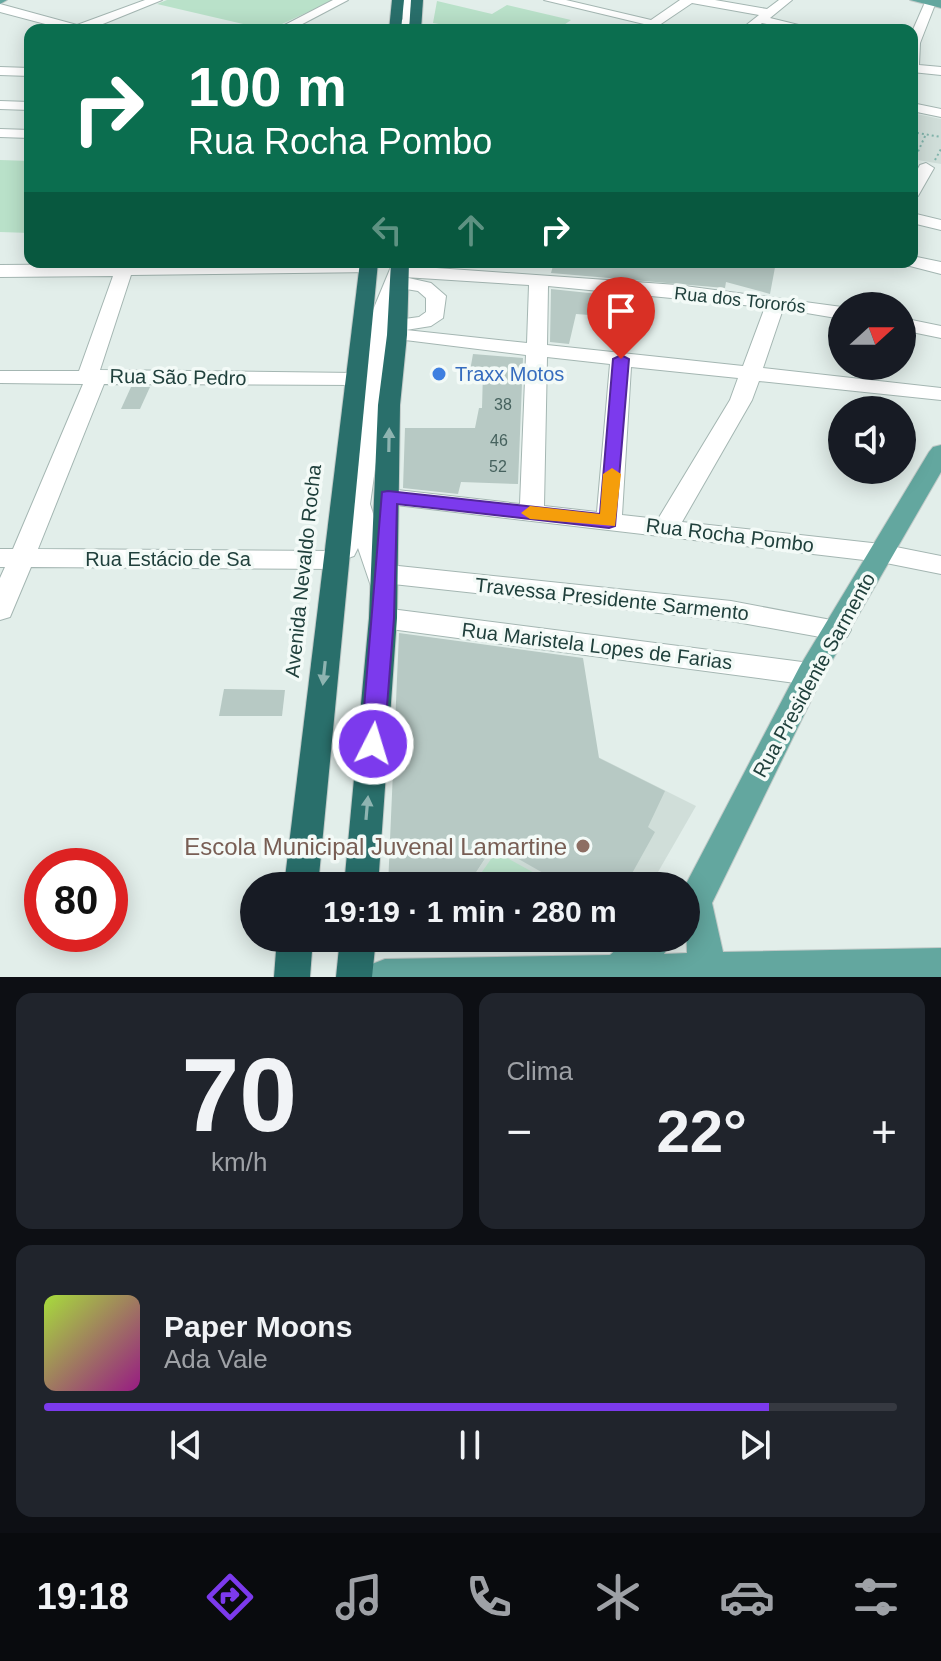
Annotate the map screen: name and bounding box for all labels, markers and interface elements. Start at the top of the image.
text: 100 m [188,55,347,118]
icon: right [56,56,160,160]
text: Rua Rocha Pombo [188,121,492,162]
icon: left [365,208,409,252]
icon: ahead [449,208,493,252]
icon: right [533,208,577,252]
pin [587,277,655,359]
street label: Rua dos Tororós [673,283,807,317]
icon: arrive [599,289,643,333]
north arrow [828,292,916,380]
map controls [828,292,916,484]
place label: Traxx Motos [455,363,564,385]
street label: Rua São Pedro [109,365,247,389]
marker: Traxx Motos [430,365,448,383]
house number: 38 [494,396,512,413]
button: sound [828,396,916,484]
one-way arrow [383,427,395,452]
house number: 46 [490,432,508,449]
house number: 52 [489,458,507,475]
street label: Avenida Nevaldo Rocha [281,462,325,679]
street label: Rua Rocha Pombo [645,514,815,556]
street label: Rua Estácio de Sa [85,548,252,570]
street label: Rua Presidente Sarmento [749,569,879,781]
street label: Travessa Presidente Sarmento [474,574,750,624]
street label: Rua Maristela Lopes de Farias [460,618,734,674]
one-way arrow [318,660,331,685]
position arrow [331,702,415,786]
one-way arrow [361,795,374,820]
place label: Escola Municipal Juvenal Lamartine [184,833,567,860]
marker: Escola Municipal Juvenal Lamartine [574,837,592,855]
speed limit sign: 80 [24,848,128,952]
text: 19:19 · 1 min · 280 m [323,895,617,928]
text: 70 [181,1037,297,1153]
text: Clima [507,1056,573,1086]
text: 22° [656,1098,747,1165]
text: − [507,1107,532,1156]
text: + [871,1107,897,1156]
text: km/h [211,1147,267,1177]
text: Paper Moons [164,1310,352,1343]
text: Ada Vale [164,1344,268,1374]
icon: previous [164,1423,208,1467]
icon: pause [448,1423,492,1467]
icon: next [733,1423,777,1467]
icon: directions [202,1569,258,1625]
icon: music [331,1569,387,1625]
icon: phone [461,1569,517,1625]
icon: climate [590,1569,646,1625]
icon: car [719,1569,775,1625]
icon: filters [848,1569,904,1625]
text: 19:18 [37,1576,129,1617]

